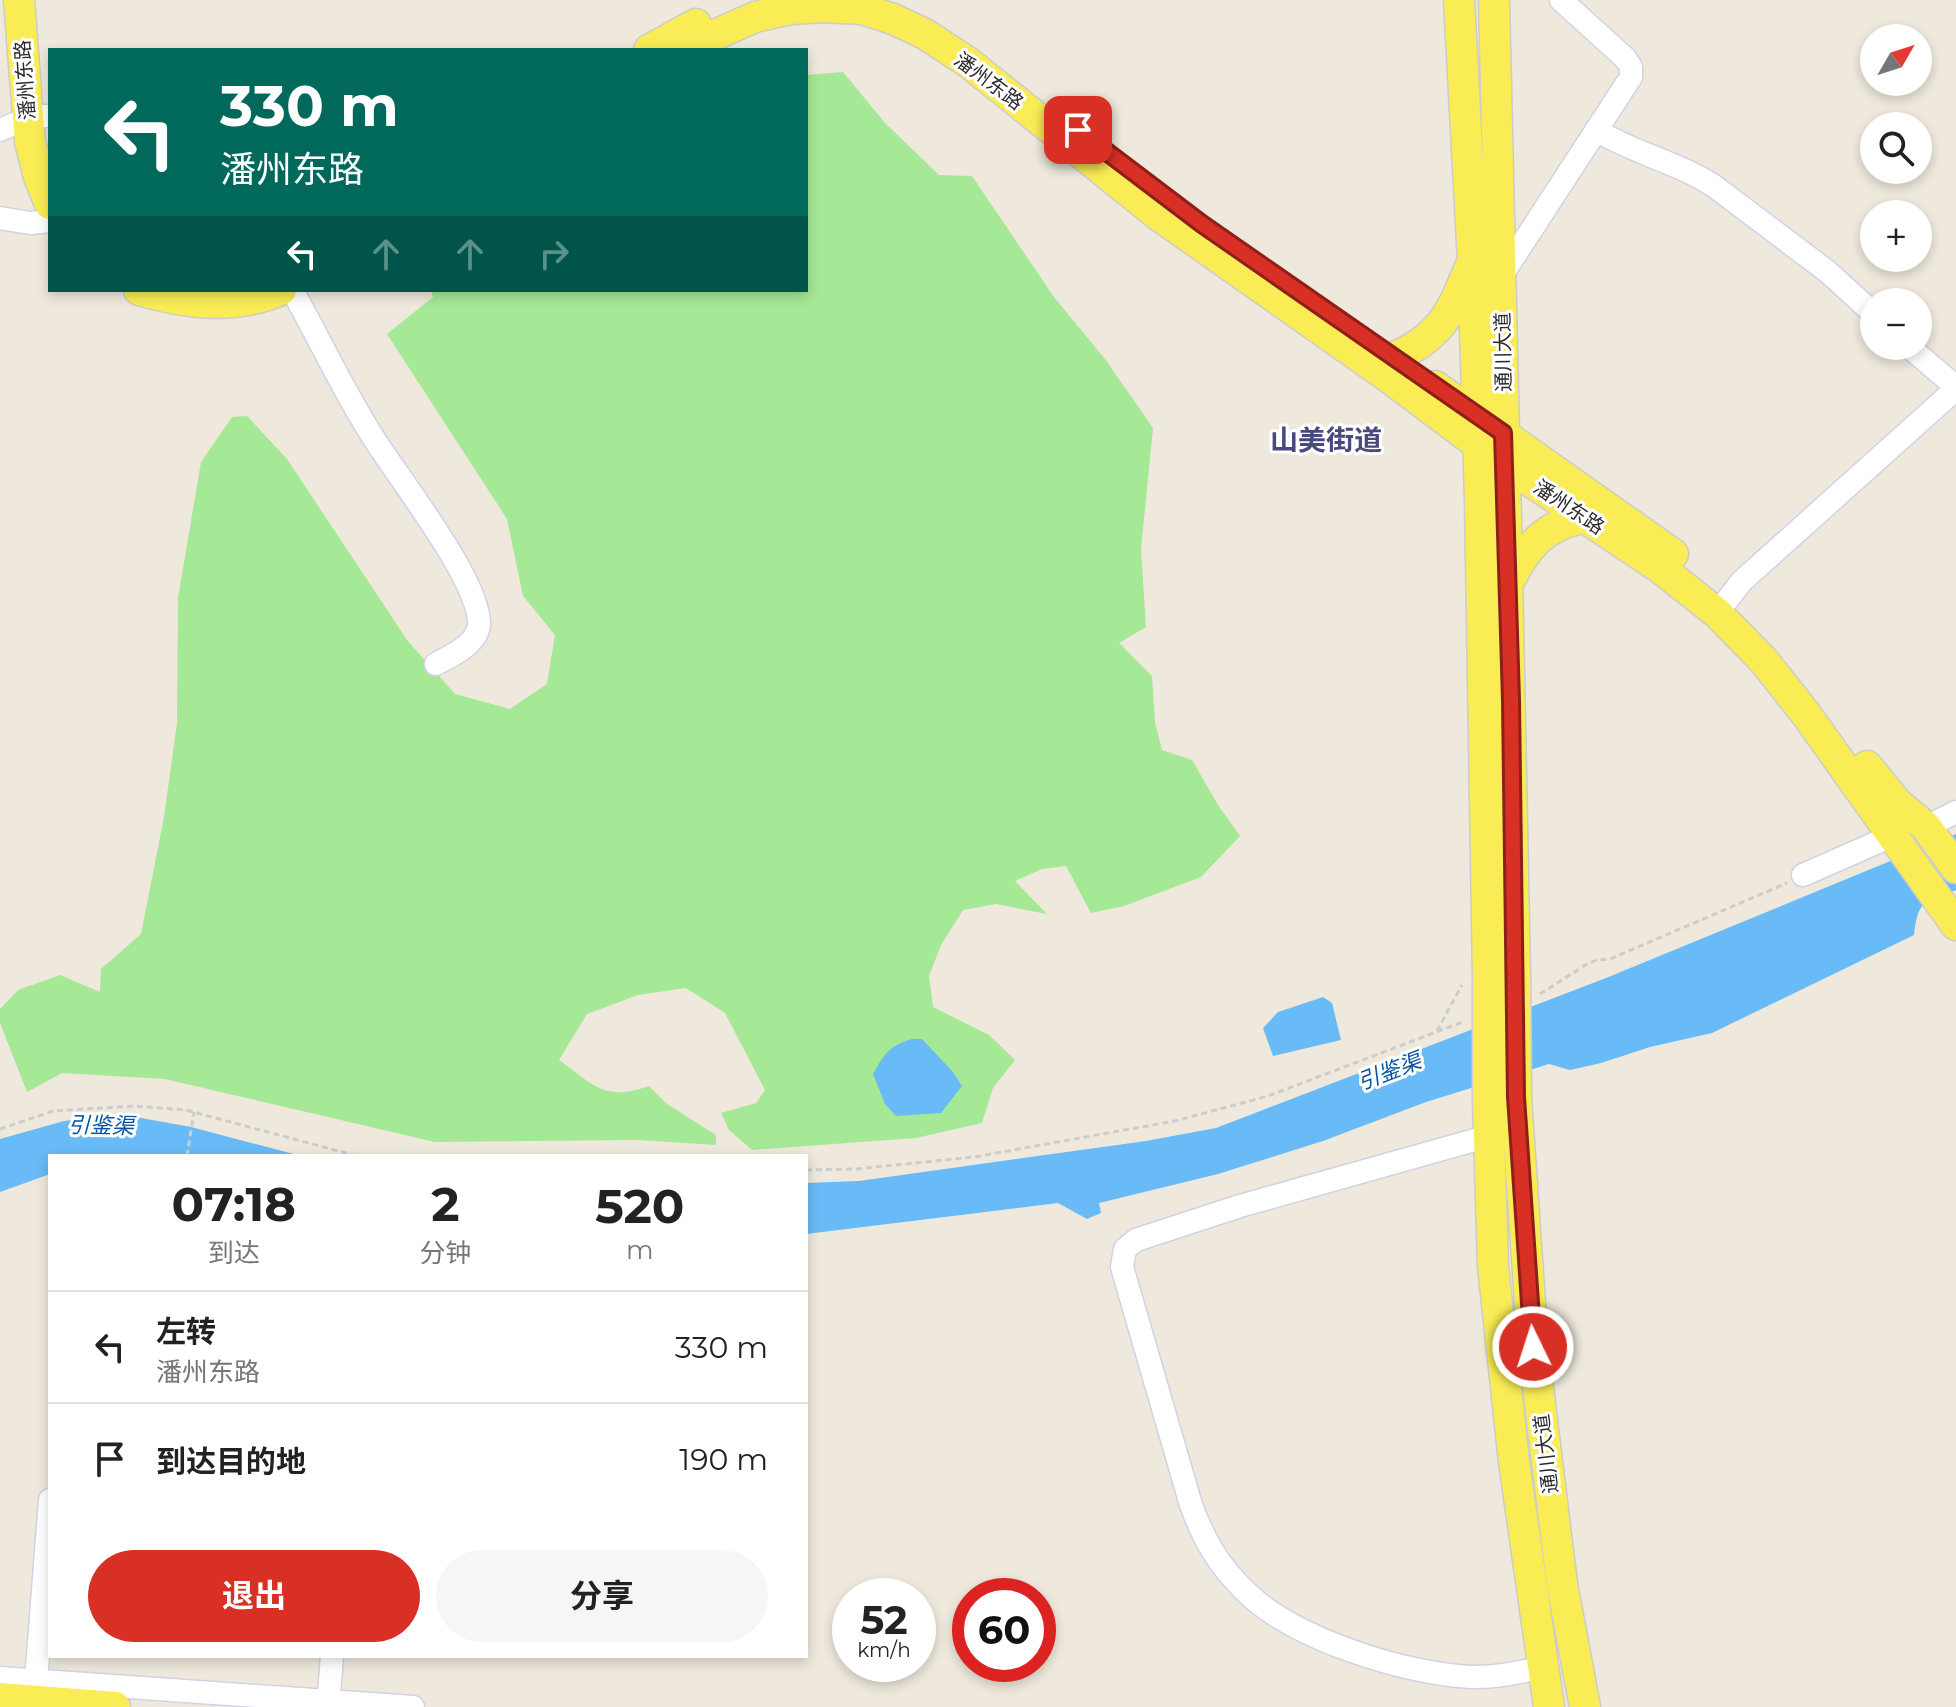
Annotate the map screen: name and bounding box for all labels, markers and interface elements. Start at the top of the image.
north arrow [1860,24,1932,96]
map controls [1860,24,1932,360]
street label: 潘州东路 [10,39,40,121]
street label: 潘州东路 [950,47,1028,115]
text: 330 m [220,72,399,140]
icon: left [88,80,192,184]
pin [1044,96,1112,164]
icon: arrive [1056,108,1100,152]
button: search [1860,112,1932,184]
text: 潘州东路 [220,147,364,191]
button: + [1860,200,1932,272]
icon: left [280,232,324,276]
icon: ahead [364,232,408,276]
icon: ahead [448,232,492,276]
icon: right [532,232,576,276]
button: − [1860,288,1932,360]
street label: 通川大道 [1490,312,1516,392]
district label: 山美街道 [1270,423,1382,457]
street label: 潘州东路 [1529,475,1609,539]
water label: 引鉴渠 [1354,1046,1428,1096]
water label: 引鉴渠 [68,1111,137,1140]
text: 07:18 [172,1175,296,1233]
text: 2 [431,1175,460,1233]
text: 520 [595,1177,684,1235]
text: m [626,1234,654,1266]
text: 到达 [208,1237,260,1269]
text: 分钟 [420,1237,472,1269]
position arrow [1491,1305,1575,1389]
text: 左转 [156,1313,216,1350]
icon: left [88,1325,132,1369]
text: 330 m [675,1329,768,1366]
text: 潘州东路 [156,1356,260,1388]
street label: 通川大道 [1529,1413,1563,1495]
icon: arrive [88,1437,132,1481]
text: 190 m [679,1441,768,1478]
text: 到达目的地 [156,1443,306,1480]
button: 退出 [88,1550,420,1642]
button: 分享 [436,1550,768,1642]
speed limit sign: 60 [952,1578,1056,1682]
text: 52 [860,1595,908,1644]
text: km/h [857,1638,911,1662]

